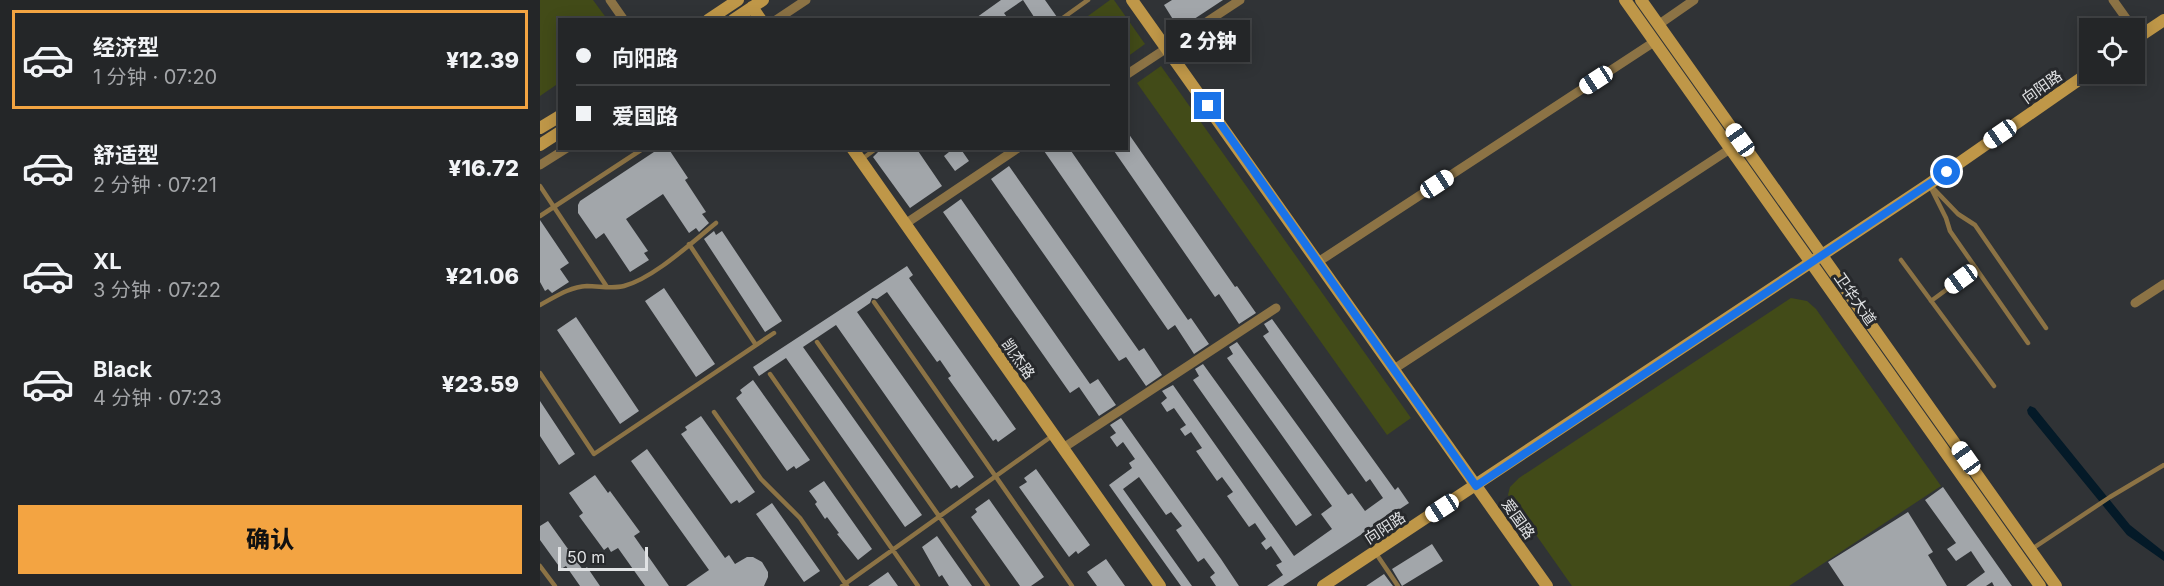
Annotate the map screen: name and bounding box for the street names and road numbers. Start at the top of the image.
street label: 向阳路 [2018,66,2066,107]
street label: 卫华大道 [1830,269,1880,329]
street label: 凯杰路 [998,335,1039,383]
street label: 爱国路 [1498,495,1539,543]
street label: 向阳路 [1361,507,1409,548]

